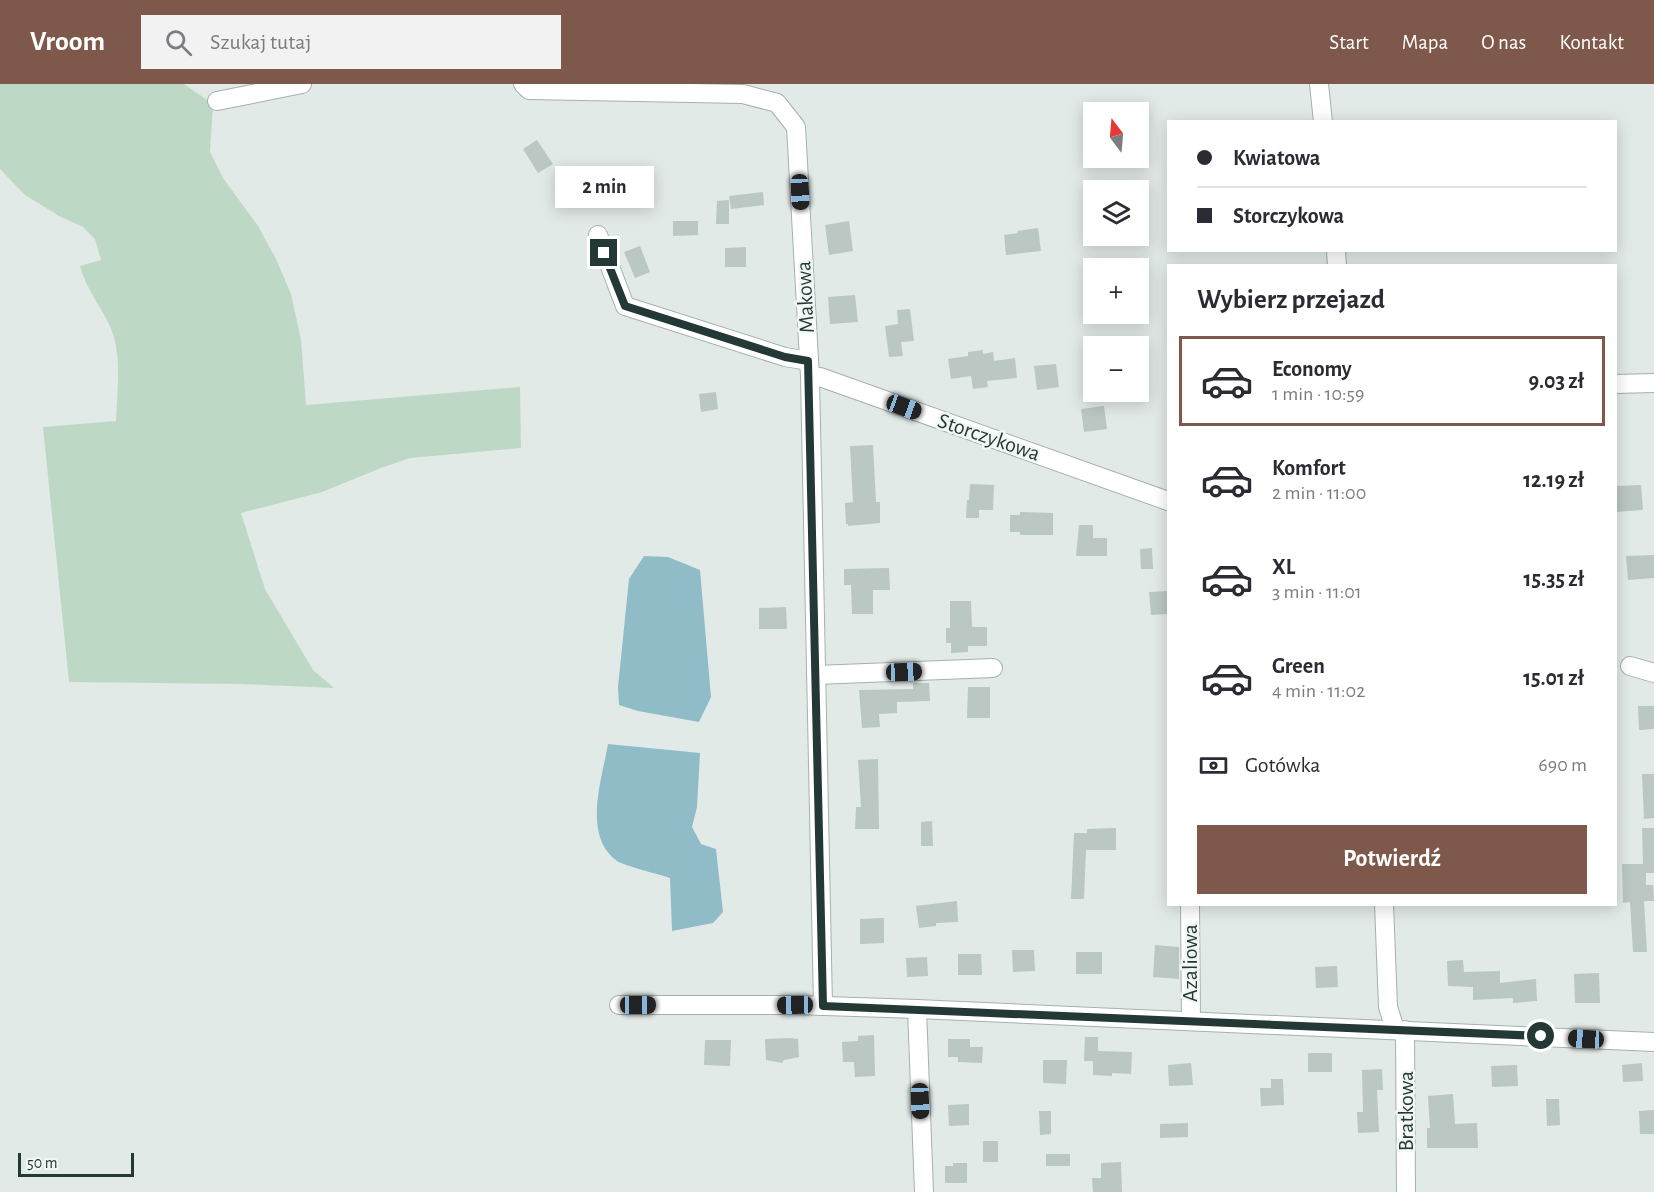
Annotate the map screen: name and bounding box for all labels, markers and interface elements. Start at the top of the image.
search box [141,15,561,69]
icon: search [162,26,195,59]
text: Vroom [30,28,105,56]
text: Szukaj tutaj [210,31,311,53]
text: Start [1329,32,1369,53]
text: Mapa [1402,32,1448,53]
text: O nas [1481,32,1526,53]
text: Kontakt [1559,32,1624,53]
north arrow [1083,102,1149,168]
map controls [1083,102,1149,402]
text: Kwiatowa [1233,147,1320,169]
callout: 2 min [554,166,654,208]
car [790,174,810,210]
text: 2 min [582,177,627,197]
button: layers [1083,180,1149,246]
text: Storczykowa [1233,205,1344,227]
route end [590,239,617,266]
button: + [1083,258,1149,324]
street label: Makowa [792,260,818,334]
text: Wybierz przejazd [1197,286,1385,313]
button: − [1083,336,1149,402]
icon: car [1200,354,1254,408]
text: Economy [1272,358,1352,380]
text: 9.03 zł [1528,370,1584,392]
text: 1 min · 10:59 [1272,384,1364,404]
car [884,392,924,422]
street label: Storczykowa [935,409,1043,465]
icon: car [1200,453,1254,507]
text: Komfort [1272,457,1346,479]
text: 12.19 zł [1523,469,1584,491]
text: 2 min · 11:00 [1272,483,1366,503]
icon: car [1200,552,1254,606]
text: XL [1272,556,1295,578]
text: 15.35 zł [1524,568,1584,590]
text: 3 min · 11:01 [1272,582,1362,602]
icon: car [1200,651,1254,705]
text: Green [1272,655,1325,677]
car [886,662,922,682]
text: 15.01 zł [1523,667,1584,689]
text: 4 min · 11:02 [1272,681,1365,701]
icon: cash [1197,749,1230,782]
text: Gotówka [1245,754,1320,776]
text: 690 m [1538,755,1587,775]
button: Potwierdź [1197,825,1587,894]
street label: Azaliowa [1179,924,1201,1002]
car [620,996,656,1014]
car [777,996,813,1014]
route start [1527,1022,1554,1049]
car [1568,1029,1604,1049]
street label: Bratkowa [1395,1071,1417,1151]
car [910,1083,930,1119]
scale bar [18,1150,134,1178]
text: 50 m [27,1155,58,1171]

